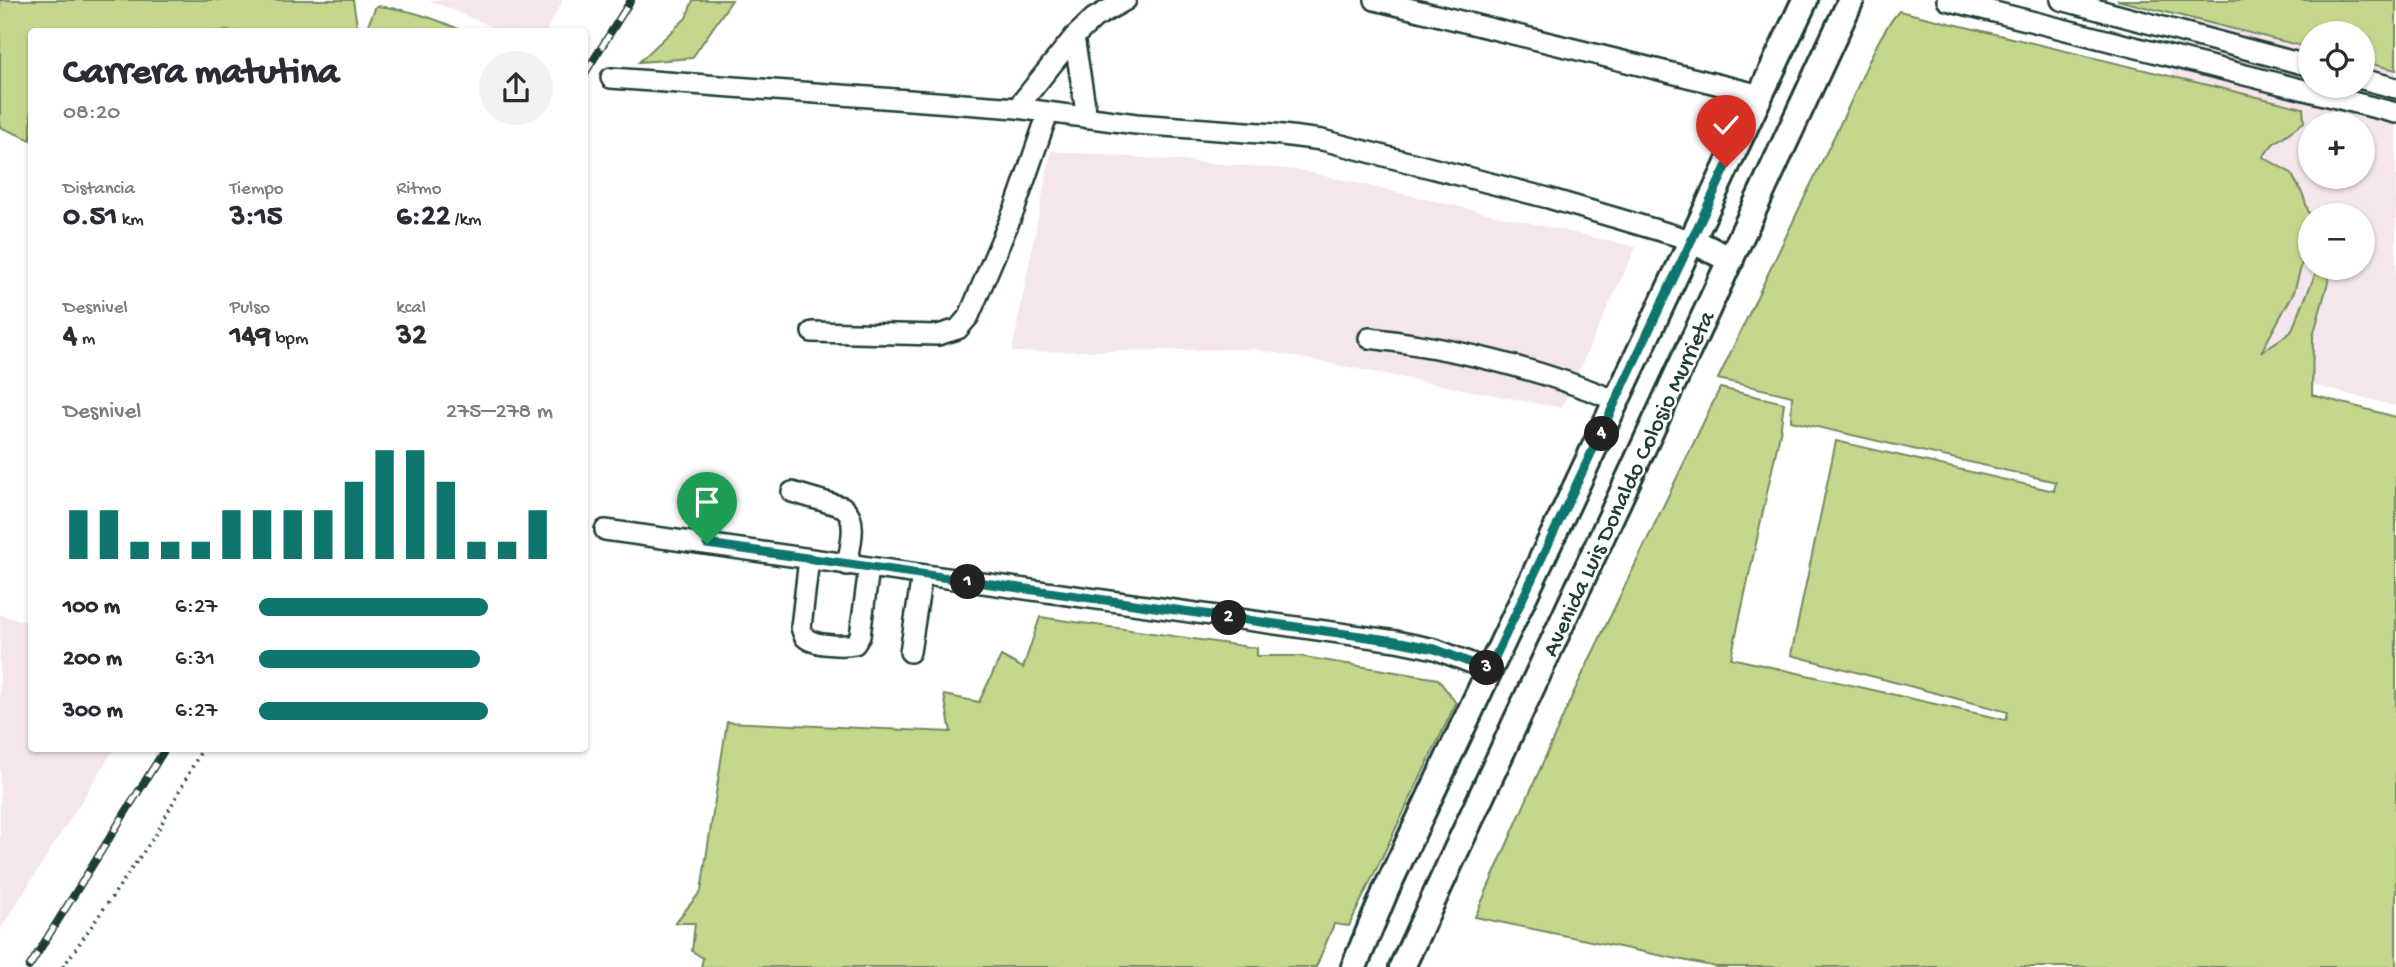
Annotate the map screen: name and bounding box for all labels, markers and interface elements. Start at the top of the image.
map controls [2298,21,2375,280]
button: locate [2298,21,2375,98]
button: share [479,51,553,125]
text: Carrera matutina [63,52,339,96]
pin [1696,95,1756,167]
text: 08:20 [63,100,120,127]
icon: check [1707,106,1745,144]
button: + [2298,112,2375,189]
text: Distancia [63,178,135,201]
text: Tiempo [230,178,284,201]
text: Ritmo [396,178,442,201]
text: 0.51 [63,201,117,236]
text: 3:15 [230,201,283,236]
text: 6:22 [396,201,450,236]
button: − [2298,203,2375,280]
text: km [117,209,144,232]
text: /km [450,209,481,232]
text: Desnivel [63,297,128,320]
text: Pulso [230,297,270,320]
text: kcal [396,297,426,320]
street label: Avenida Luis Donaldo Colosio Murrieta [1537,306,1723,662]
text: 4 [63,320,77,355]
text: 149 [230,320,271,355]
text: 32 [396,320,427,355]
text: m [77,328,95,351]
text: bpm [271,328,308,351]
text: Desnivel [63,399,141,426]
text: 275–278 m [446,399,553,426]
pin: 4 [1584,416,1620,452]
text: 4 [1597,422,1606,445]
pin [677,472,737,544]
icon: arrive [688,483,726,521]
pin: 1 [950,564,986,600]
text: 1 [964,570,971,593]
text: 100 m [63,594,120,621]
text: 6:27 [175,594,217,621]
pin: 2 [1212,600,1246,636]
text: 2 [1224,606,1233,629]
text: 200 m [63,646,122,673]
text: 6:31 [175,646,215,673]
pin: 3 [1470,650,1504,686]
text: 3 [1482,656,1491,679]
text: 300 m [63,698,123,725]
text: 6:27 [175,698,217,725]

